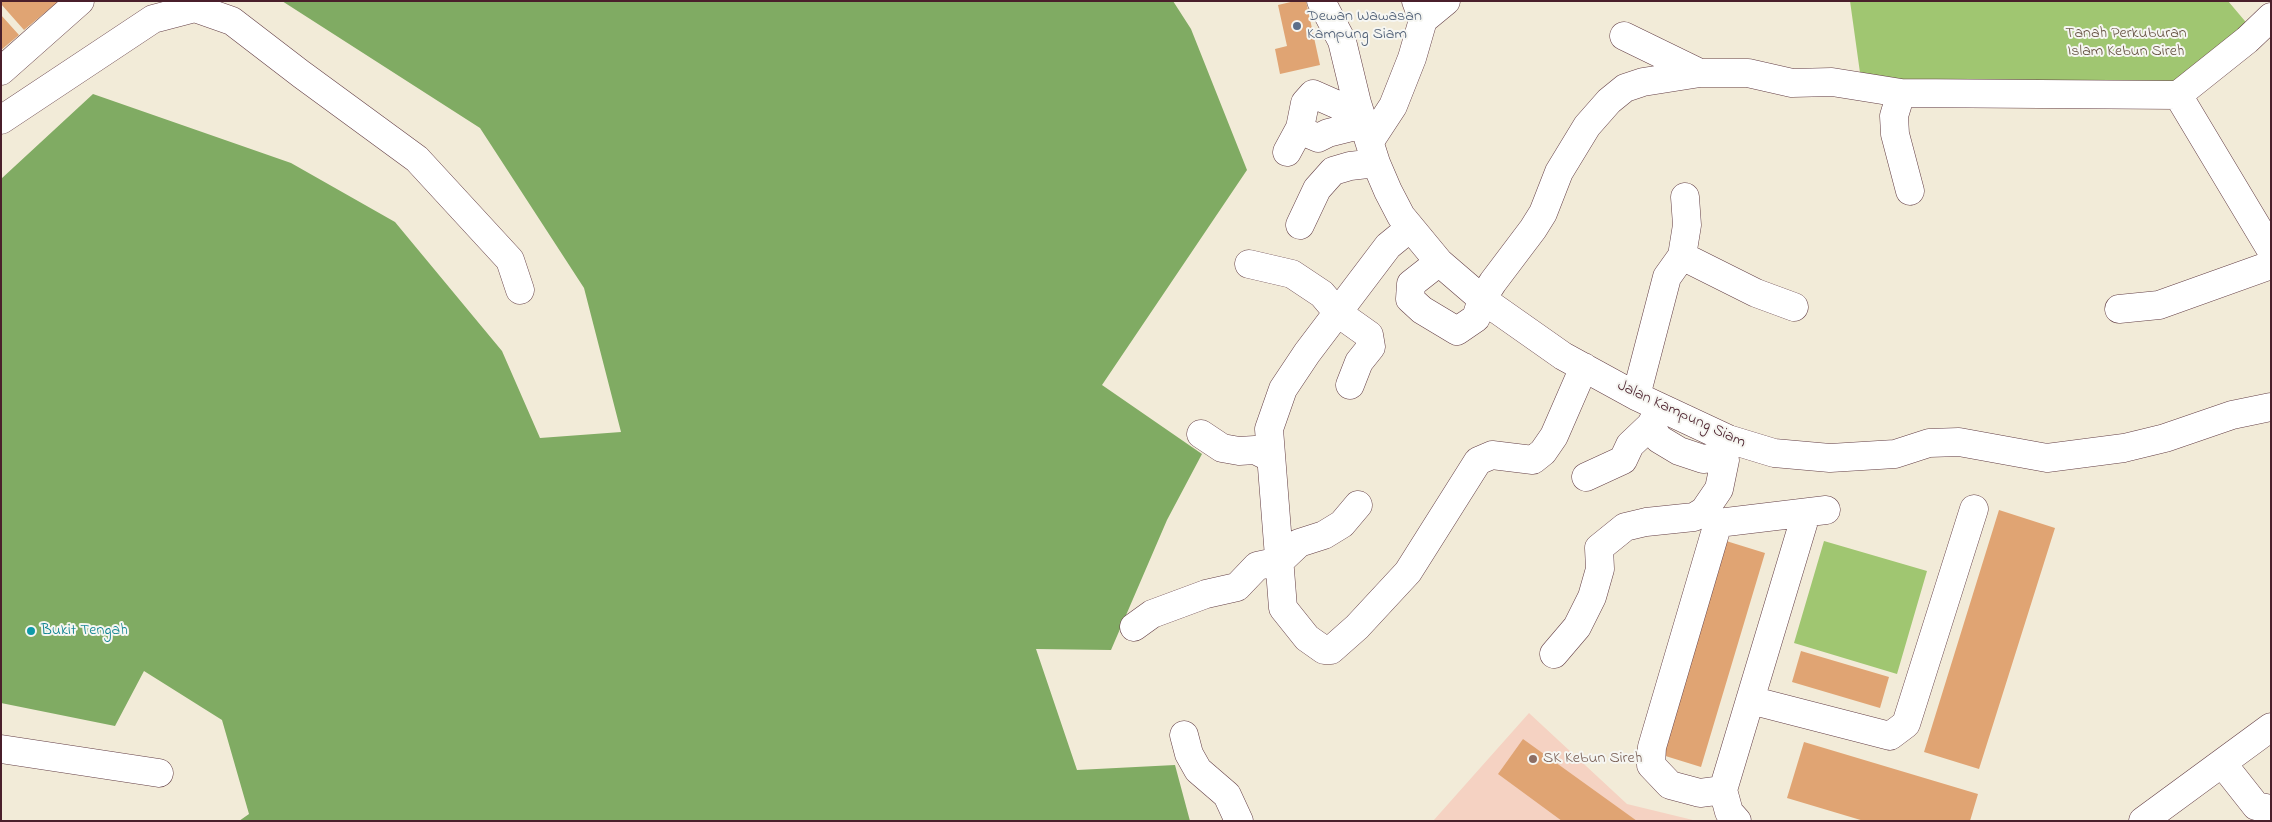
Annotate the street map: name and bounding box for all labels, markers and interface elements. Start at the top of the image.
place label: Dewan Wawasan Kampung Siam [1307,7,1422,45]
marker: Dewan Wawasan Kampung Siam [1291,20,1303,32]
park label: Tanah Perkuburan Islam Kebun Sireh [2065,24,2187,62]
street label: Jalan Kampung Siam [1614,377,1748,453]
place label: Bukit Tengah [41,621,128,641]
marker: Bukit Tengah [25,625,37,637]
place label: SK Kebun Sireh [1543,749,1642,769]
marker: SK Kebun Sireh [1527,753,1539,765]

